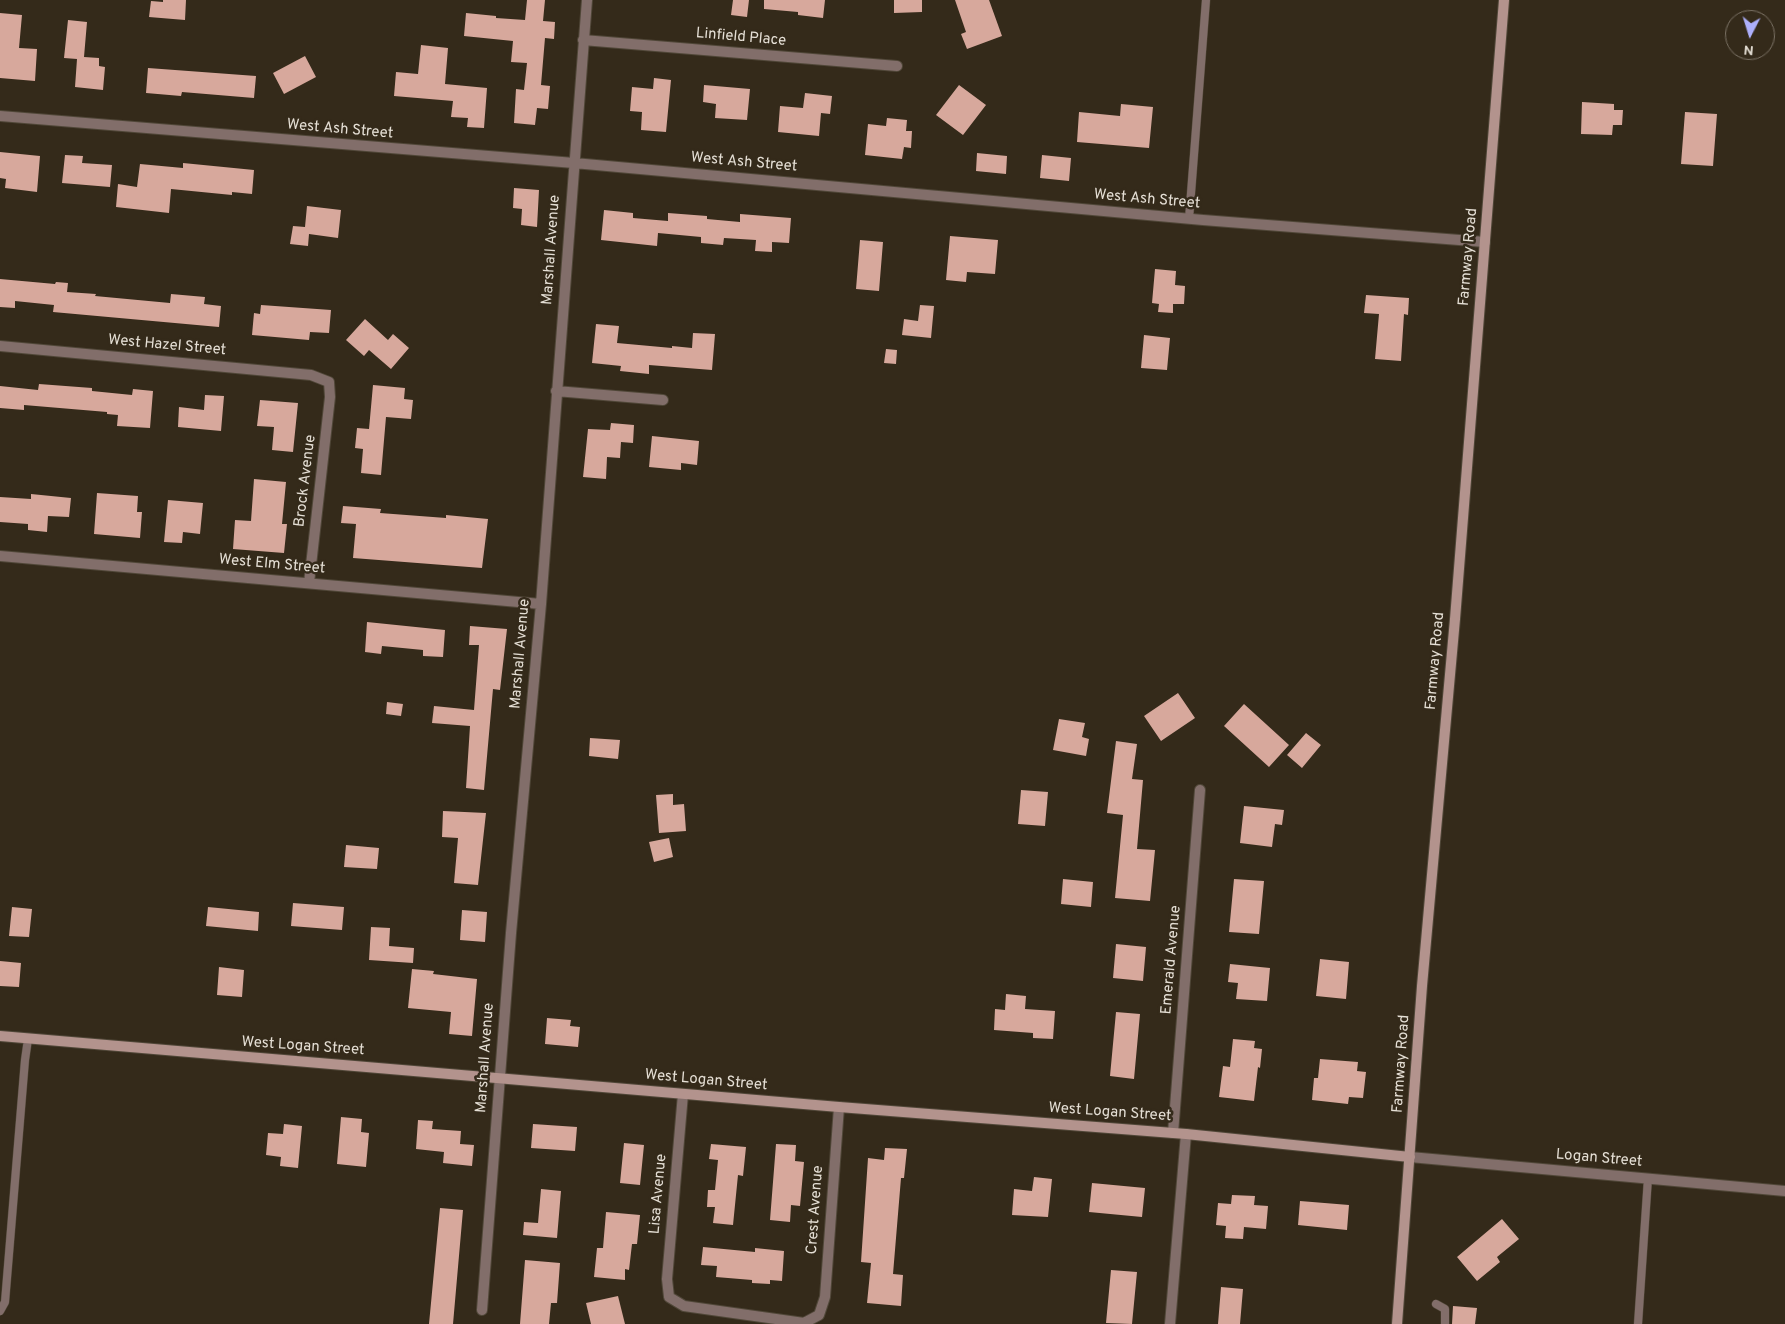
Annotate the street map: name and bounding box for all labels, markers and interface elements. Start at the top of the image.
north arrow [1725,10,1775,60]
street label: Linfield Place [695,25,787,51]
text: N [1743,41,1754,58]
street label: West Ash Street [286,116,394,144]
street label: West Ash Street [690,149,798,177]
street label: West Ash Street [1093,186,1201,214]
street label: Marshall Avenue [539,194,565,306]
street label: Farmway Road [1456,207,1482,307]
street label: West Hazel Street [107,332,227,360]
street label: Brock Avenue [291,434,321,528]
street label: West Elm Street [218,551,326,579]
street label: Marshall Avenue [507,598,535,710]
street label: Farmway Road [1423,611,1449,711]
street label: Emerald Avenue [1158,905,1186,1015]
street label: Marshall Avenue [473,1002,499,1114]
street label: Farmway Road [1390,1014,1414,1114]
street label: West Logan Street [241,1034,365,1060]
street label: West Logan Street [644,1067,768,1095]
street label: West Logan Street [1048,1100,1172,1126]
street label: Logan Street [1555,1146,1643,1172]
street label: Lisa Avenue [647,1153,671,1235]
street label: Crest Avenue [804,1165,828,1255]

